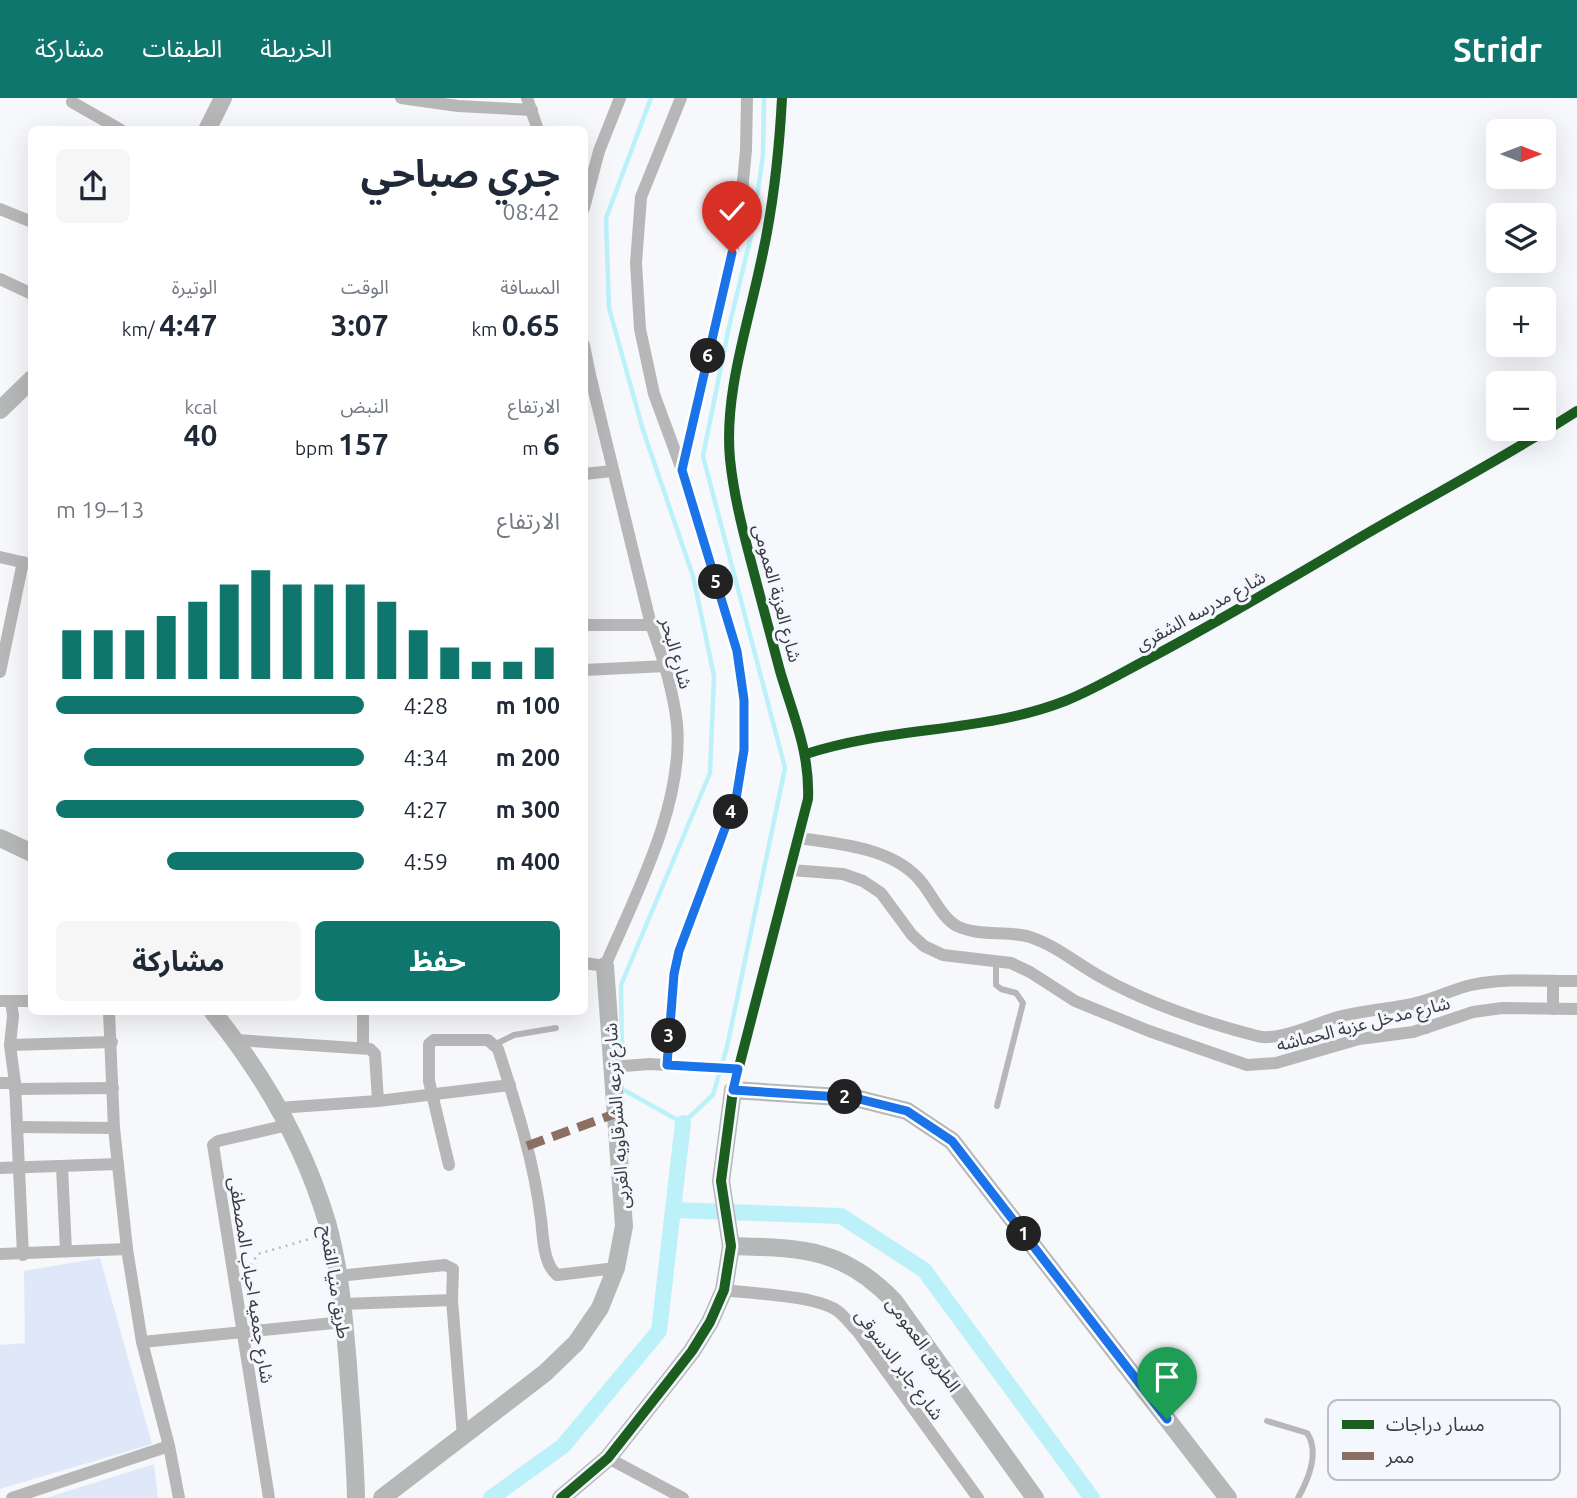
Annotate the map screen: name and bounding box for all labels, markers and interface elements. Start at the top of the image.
text: Stridr [1453,31,1542,68]
text: مشاركة [35,35,104,62]
text: الطبقات [142,35,222,62]
text: الخريطة [260,35,332,62]
north arrow [1486,119,1556,189]
map controls [1486,119,1556,441]
button: share [56,149,130,223]
text: جري صباحي [361,152,560,194]
pin [702,181,762,253]
icon: check [713,192,751,230]
text: 08:42 [502,199,560,224]
button: layers [1486,203,1556,273]
text: الوتيرة [172,276,217,298]
text: الوقت [341,276,389,298]
text: المسافة [500,276,560,298]
button: + [1486,287,1556,357]
text: 4:47 [159,308,217,342]
text: 3:07 [331,308,389,342]
text: 0.65 [502,308,560,342]
text: /km [122,318,159,340]
text: km [472,318,502,340]
pin: 6 [690,338,726,374]
text: 6 [702,344,713,366]
button: − [1486,371,1556,441]
text: النبض [340,395,389,417]
text: الارتفاع [508,395,560,417]
text: kcal [185,396,217,418]
text: 40 [184,418,217,452]
text: 157 [338,427,389,461]
text: 6 [543,427,560,461]
text: bpm [295,437,338,459]
text: m [522,437,543,459]
text: 13–19 m [56,497,144,522]
text: الارتفاع [497,508,560,533]
street label: شارع العزبة العمومى [745,522,806,665]
pin: 5 [698,564,734,600]
street label: شارع مدرسه الشقرى [1132,566,1271,658]
text: 5 [710,570,721,592]
street label: شارع البحر [652,614,697,692]
text: 4:28 [403,693,448,718]
text: 100 m [496,693,560,718]
text: 4:34 [403,745,448,770]
text: 200 m [496,745,560,770]
pin: 4 [714,794,748,830]
text: 4:27 [403,797,448,822]
text: 300 m [496,797,560,822]
text: 4 [725,800,736,822]
text: 4:59 [403,849,448,874]
text: 400 m [496,849,560,874]
button: مشاركة [56,921,301,1001]
button: حفظ [315,921,560,1001]
street label: شارع مدخل عزبة الحماشه [1274,992,1453,1059]
pin: 3 [652,1018,686,1054]
street label: شارع ترعه الشرقاويه الغربى [600,1022,637,1210]
text: 3 [663,1024,674,1046]
pin: 2 [828,1080,862,1114]
text: 2 [839,1085,850,1107]
street label: شارع جمعيه احباب المصطفى [221,1175,278,1385]
pin: 1 [1006,1216,1042,1252]
text: 1 [1018,1222,1029,1244]
street label: طريق منيا القمح [313,1224,355,1341]
street label: الطريق العمومى [881,1293,965,1396]
street label: شارع جابر الدسوقى [848,1305,948,1426]
pin [1137,1347,1197,1419]
icon: arrive [1148,1358,1186,1396]
legend [1328,1400,1560,1480]
text: مسار دراجات [1386,1413,1485,1436]
text: ممر [1385,1445,1414,1468]

